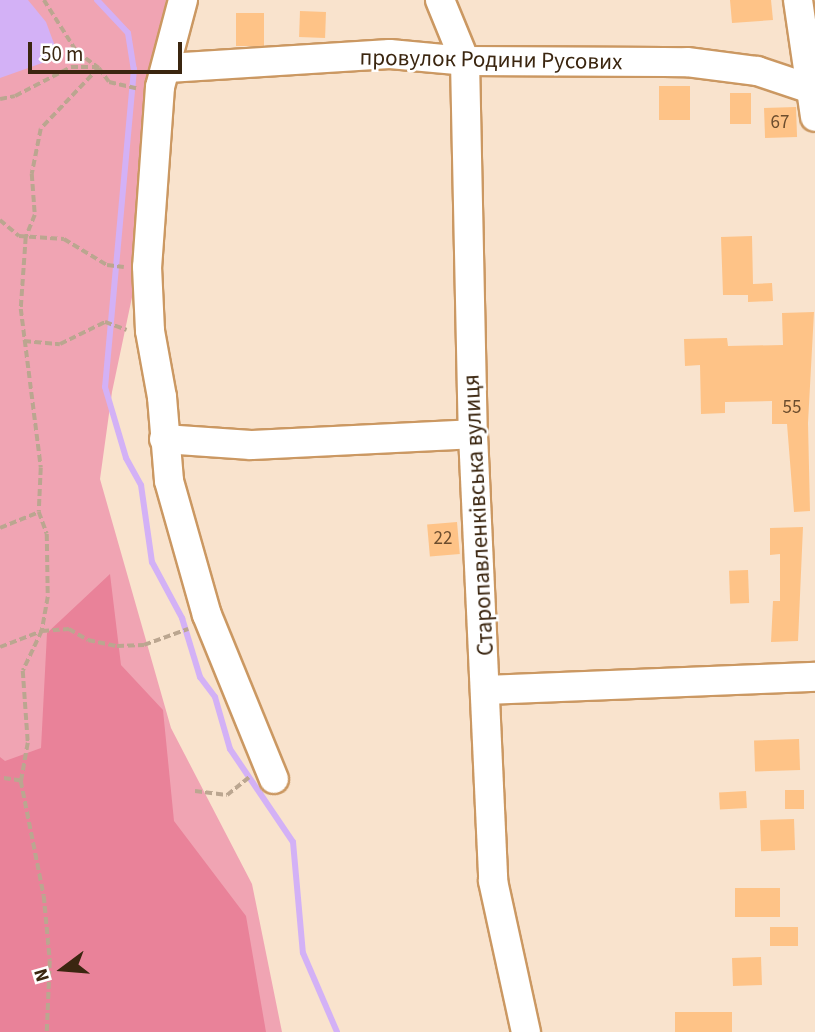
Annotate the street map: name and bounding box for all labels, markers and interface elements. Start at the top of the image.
scale bar [32,28,186,72]
text: 50 m [41,39,83,69]
street label: провулок Родини Русових [359,44,623,76]
house number: 67 [771,112,789,134]
street label: Старопавленківська вулиця [458,374,500,656]
house number: 55 [783,397,801,419]
house number: 22 [434,528,452,550]
north arrow [28,934,98,1004]
text: N [28,965,57,985]

